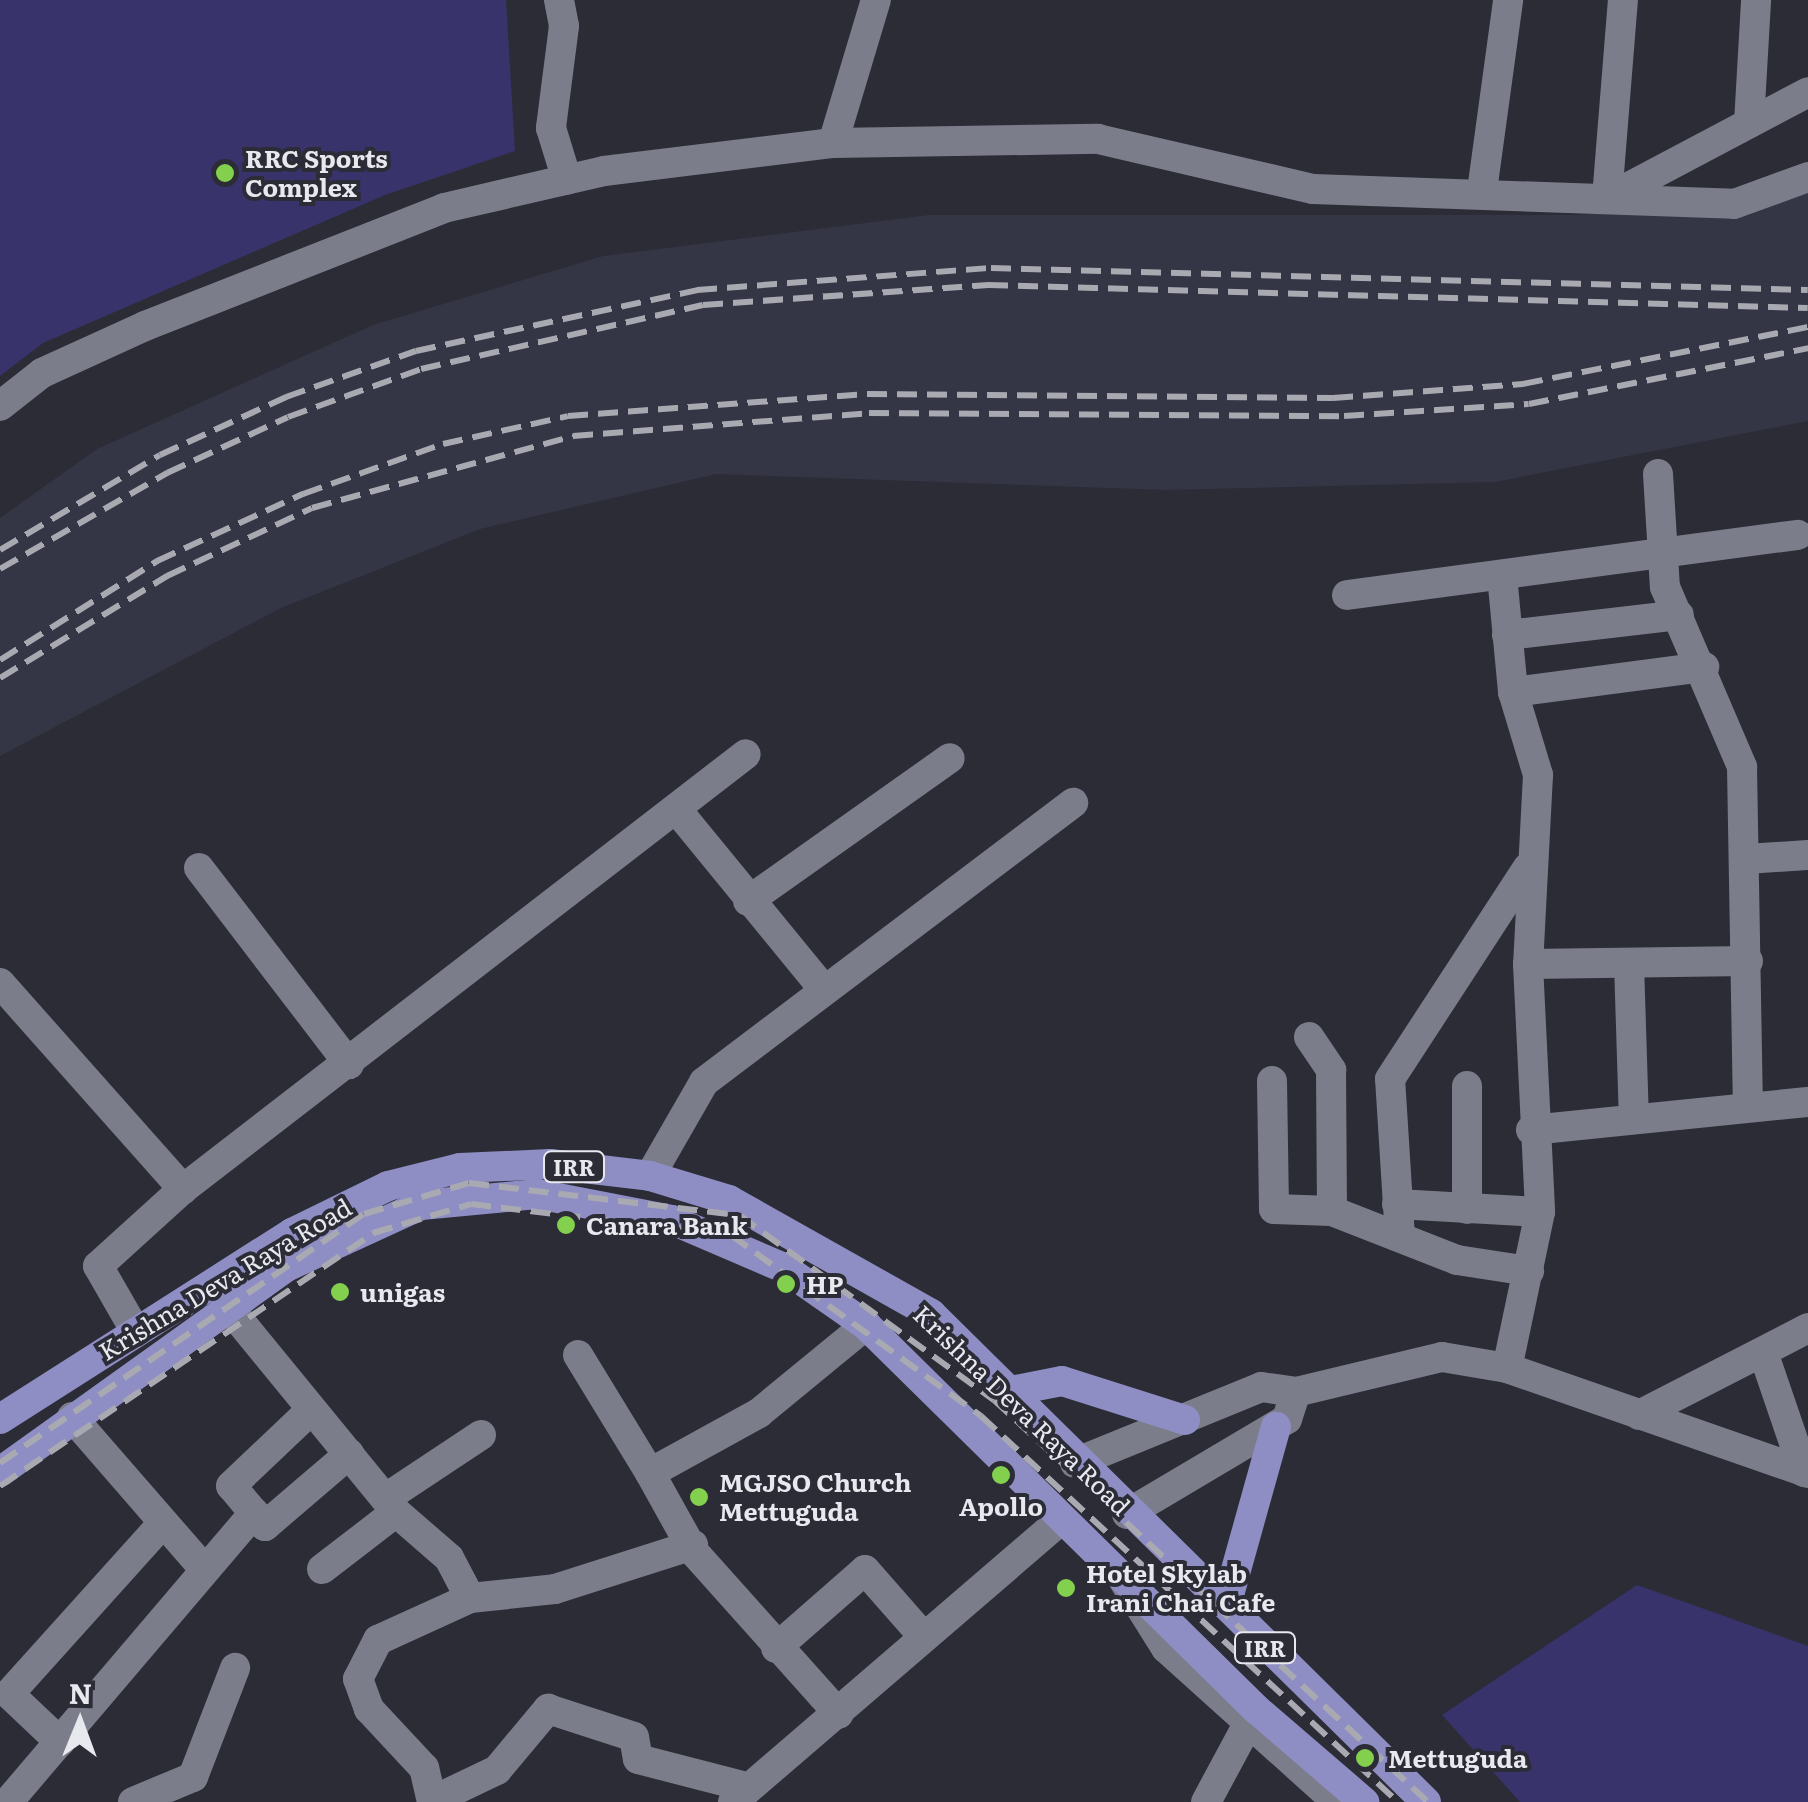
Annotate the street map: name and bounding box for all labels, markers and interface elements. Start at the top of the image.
place label: RRC Sports Complex [245,144,388,203]
marker: RRC Sports Complex [214,162,236,184]
road number: IRR [542,1150,606,1184]
street label: Krishna Deva Raya Road [93,1192,357,1366]
place label: Canara Bank [586,1210,748,1240]
marker: Canara Bank [555,1214,577,1236]
place label: HP [806,1269,843,1299]
marker: HP [775,1273,797,1295]
place label: unigas [360,1277,445,1307]
marker: unigas [329,1281,351,1303]
street label: Krishna Deva Raya Road [908,1299,1136,1521]
marker: Apollo [990,1464,1012,1486]
place label: MGJSO Church Mettuguda [719,1468,911,1527]
marker: MGJSO Church Mettuguda [688,1486,710,1508]
place label: Apollo [959,1491,1043,1521]
place label: Hotel Skylab Irani Chai Cafe [1086,1559,1275,1618]
marker: Hotel Skylab Irani Chai Cafe [1055,1577,1077,1599]
road number: IRR [1232,1631,1298,1665]
text: N [68,1671,93,1713]
north arrow [30,1672,130,1772]
place label: Mettuguda [1388,1743,1527,1773]
marker: Mettuguda [1352,1745,1378,1771]

